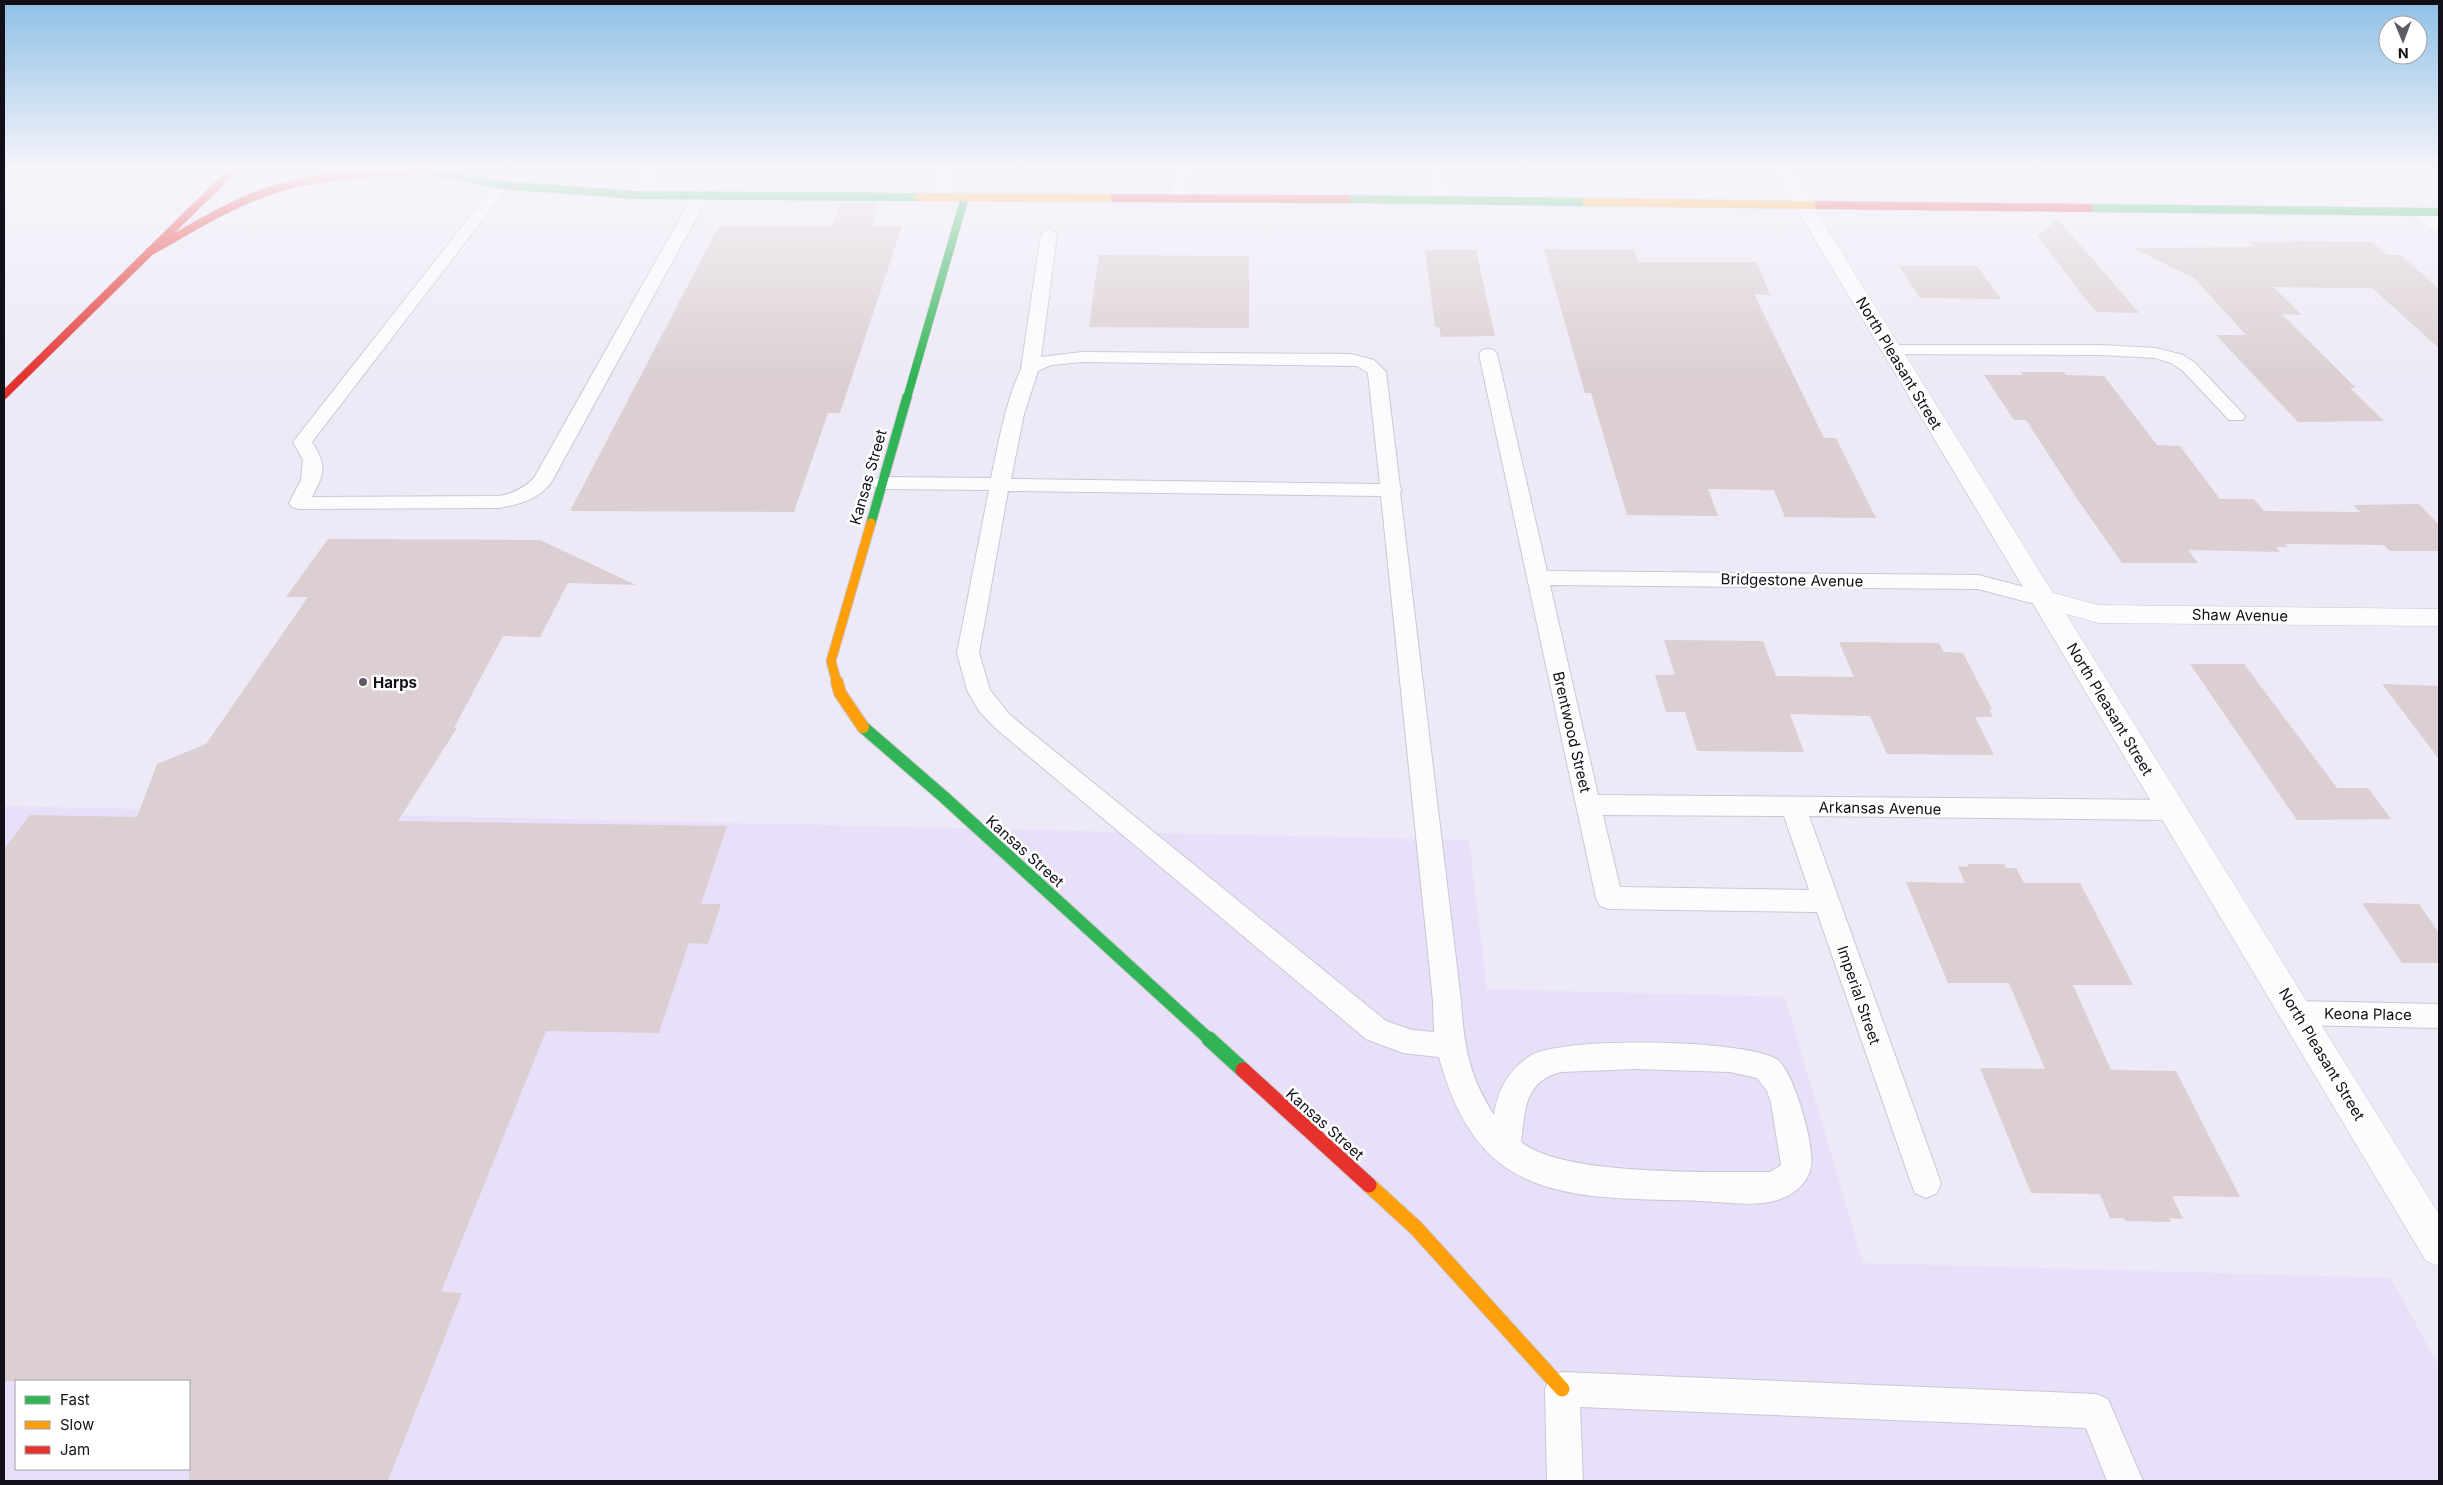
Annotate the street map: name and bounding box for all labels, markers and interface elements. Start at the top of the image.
north arrow [2378,15,2428,65]
text: N [2398,45,2409,62]
street label: North Pleasant Street [1852,293,1946,433]
street label: Kansas Street [845,427,891,527]
street label: Bridgestone Avenue [1721,569,1863,591]
street label: Shaw Avenue [2192,605,2288,625]
street label: North Pleasant Street [2063,639,2157,779]
street label: Brentwood Street [1549,670,1595,794]
place label: Harps [373,673,417,692]
marker: Harps [357,676,369,688]
street label: Arkansas Avenue [1818,797,1942,819]
street label: Kansas Street [982,811,1068,891]
street label: Imperial Street [1833,943,1885,1047]
street label: North Pleasant Street [2275,984,2369,1124]
street label: Keona Place [2324,1004,2412,1024]
street label: Kansas Street [1282,1084,1368,1164]
legend [15,1380,190,1470]
text: Fast [60,1390,90,1409]
text: Slow [60,1415,94,1434]
text: Jam [60,1440,90,1459]

